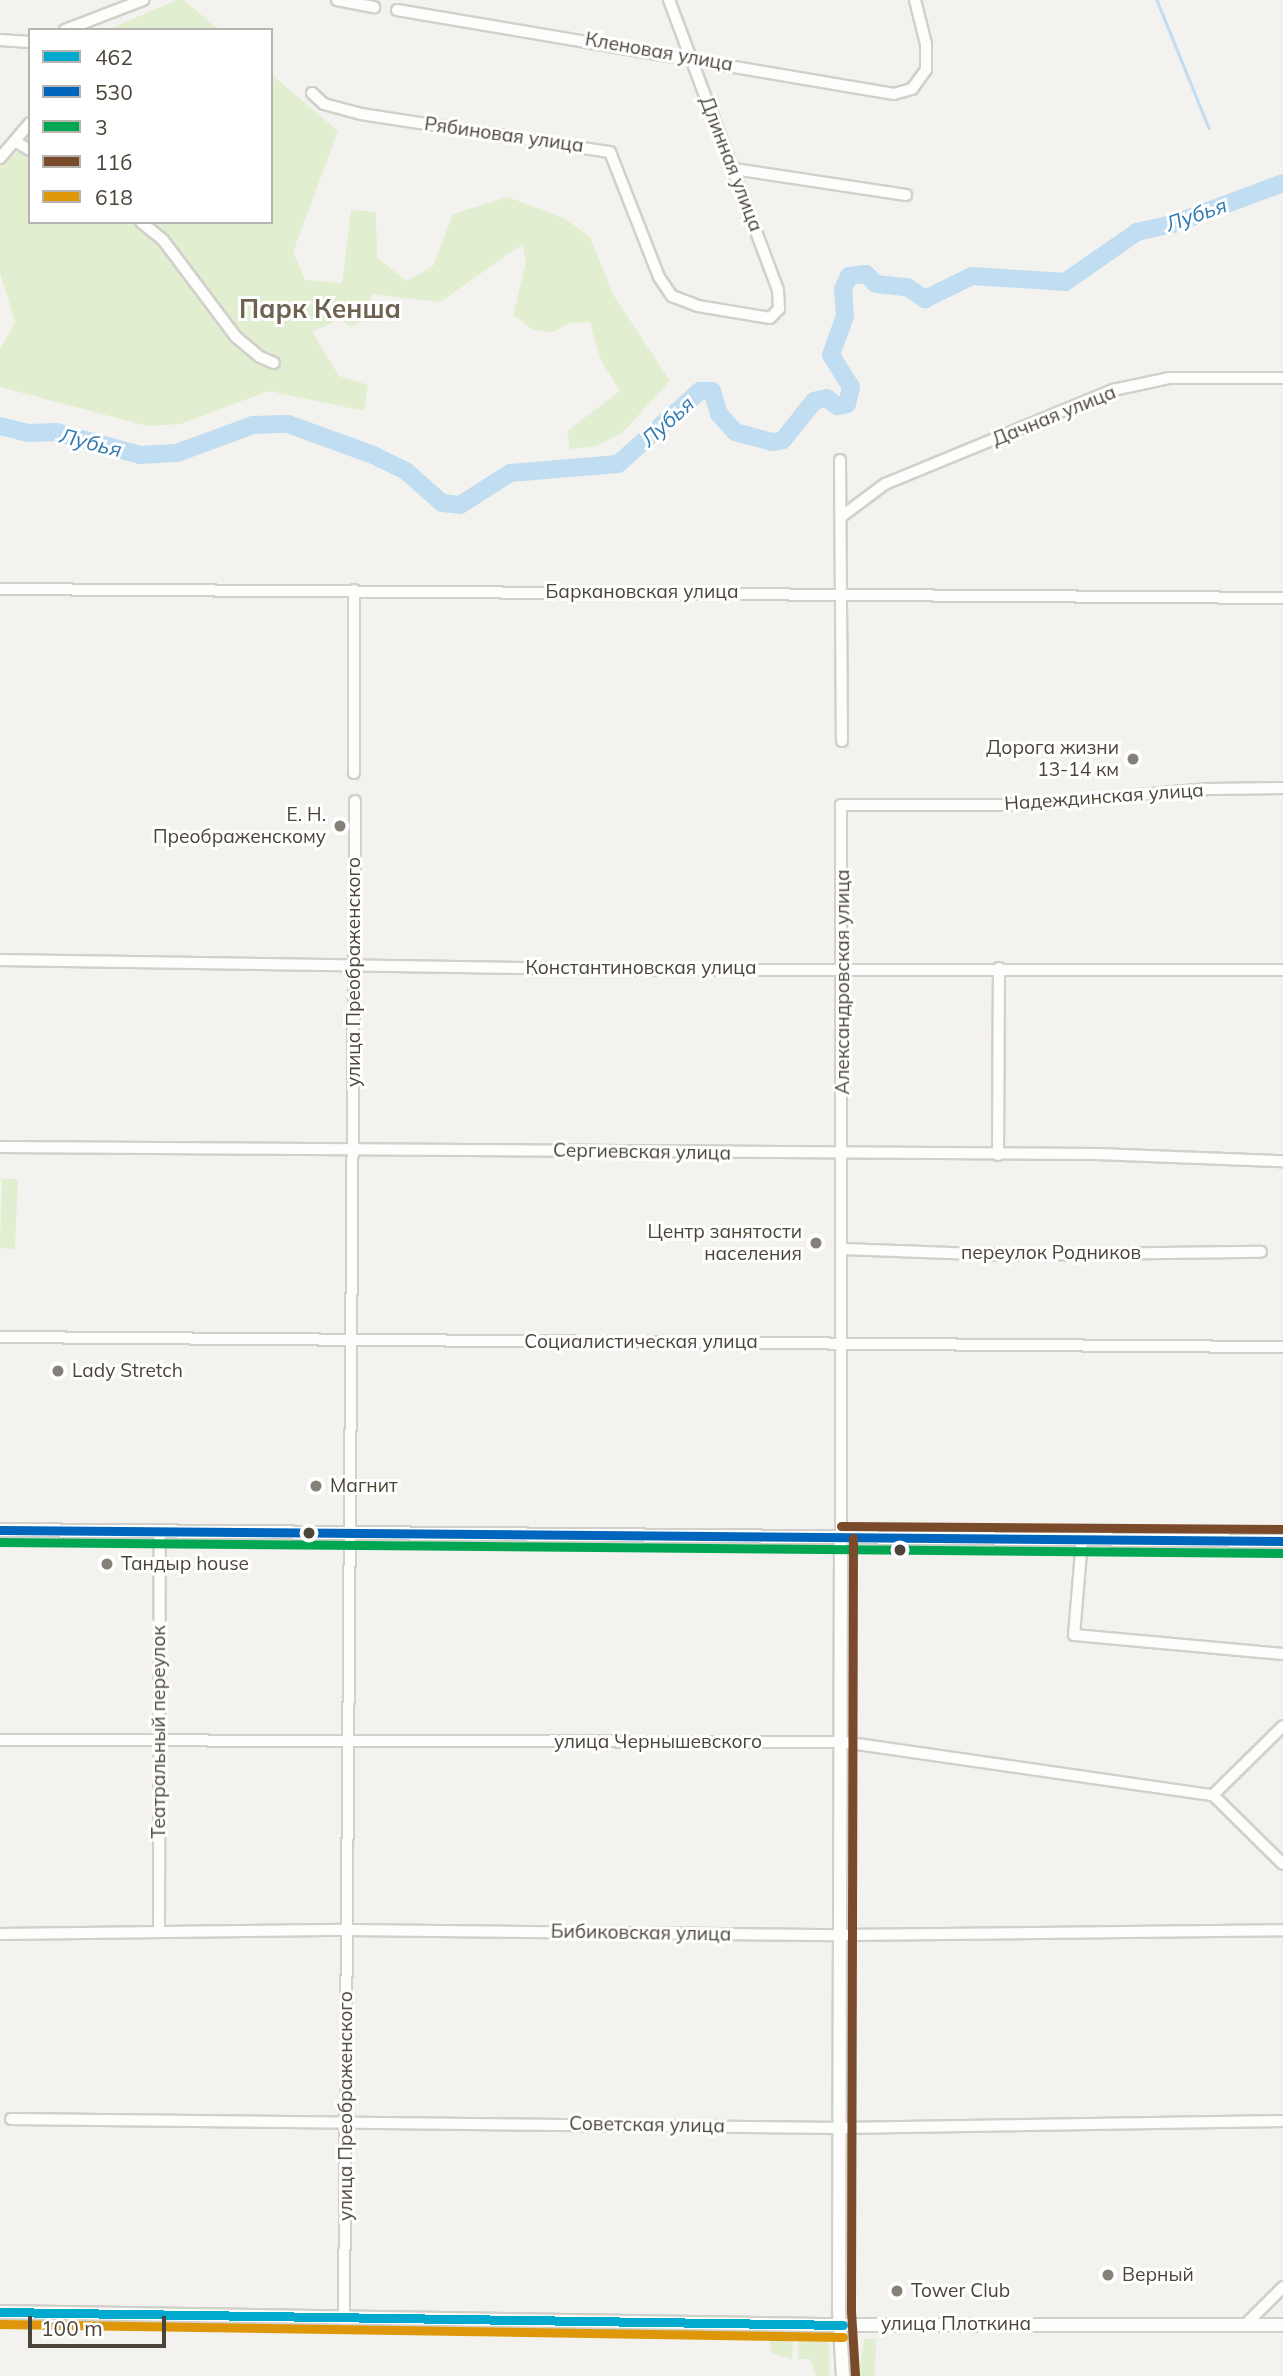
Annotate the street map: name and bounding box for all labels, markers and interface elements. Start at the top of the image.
legend [28,28,273,224]
street label: Кленовая улица [583,28,735,76]
text: 462 [95,44,133,70]
text: 530 [95,79,133,105]
street label: Длинная улица [695,93,767,235]
street label: Рябиновая улица [423,113,585,157]
text: 3 [95,114,108,140]
text: 11б [95,149,132,175]
text: 618 [95,184,133,210]
water label: Лубья [1162,192,1230,236]
district label: Парк Кенша [239,293,401,325]
street label: Дачная улица [989,381,1119,451]
water label: Лубья [635,391,699,451]
water label: Лубья [57,422,125,462]
street label: Баркановская улица [545,581,739,603]
place label: Дорога жизни 13-14 км [986,737,1119,781]
marker: Дорога жизни 13-14 км [1125,751,1141,767]
street label: Надеждинская улица [1003,779,1205,815]
place label: Е. Н. Преображенскому [153,804,326,848]
marker: Е. Н. Преображенскому [332,818,348,834]
street label: улица Преображенского [343,857,365,1087]
street label: Александровская улица [832,869,854,1095]
street label: Константиновская улица [525,957,757,979]
street label: Сергиевская улица [553,1139,731,1165]
place label: Центр занятости населения [647,1221,802,1265]
marker: Центр занятости населения [808,1235,824,1251]
street label: переулок Родников [961,1242,1141,1264]
street label: Социалистическая улица [524,1331,758,1353]
place label: Lady Stretch [72,1360,183,1382]
marker: Lady Stretch [50,1363,66,1379]
place label: Магнит [330,1475,398,1497]
marker: Магнит [308,1478,324,1494]
unlabelled marker [302,1526,316,1540]
unlabelled marker [893,1543,907,1557]
place label: Тандыр house [121,1553,249,1575]
marker: Тандыр house [99,1556,115,1572]
street label: Театральный переулок [148,1625,170,1839]
street label: улица Чернышевского [554,1731,762,1753]
street label: Бибиковская улица [551,1920,731,1946]
street label: улица Преображенского [335,1991,357,2221]
street label: Советская улица [569,2112,725,2138]
place label: Верный [1122,2264,1194,2286]
marker: Верный [1100,2267,1116,2283]
place label: Tower Club [911,2280,1010,2302]
marker: Tower Club [889,2283,905,2299]
scale bar [32,2302,170,2346]
street label: улица Плоткина [881,2313,1031,2335]
text: 100 m [41,2315,103,2341]

